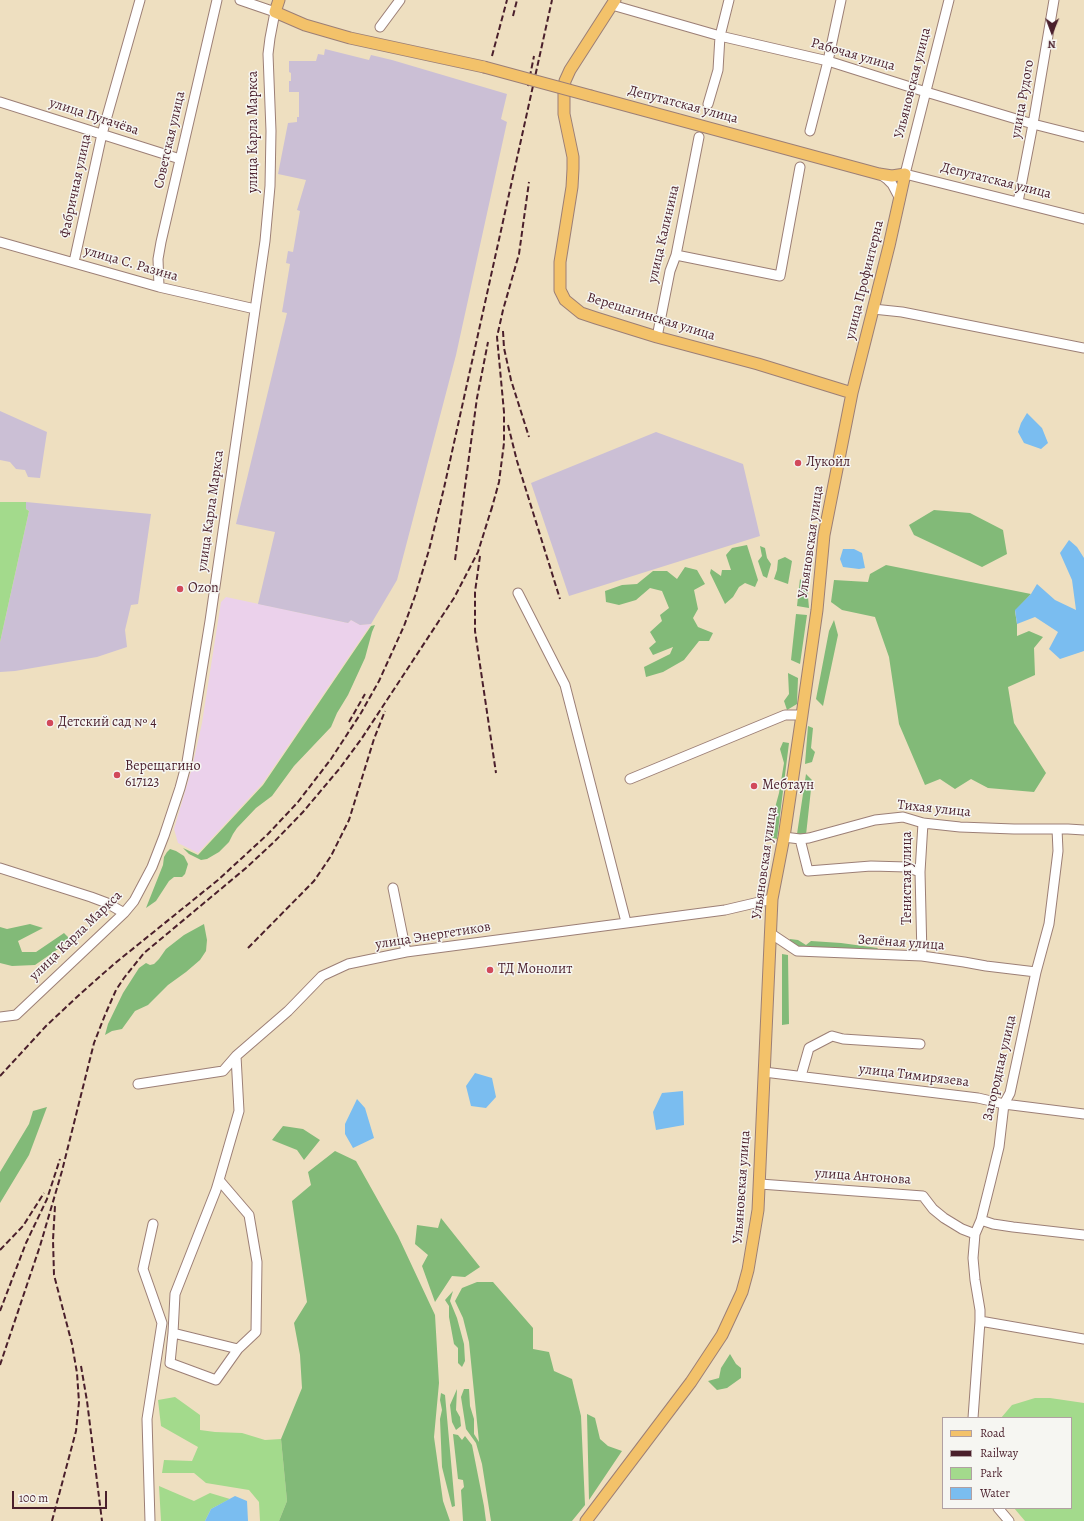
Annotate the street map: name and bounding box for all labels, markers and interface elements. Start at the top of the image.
north arrow [1032,12,1072,52]
street label: Ульяновская улица [891,26,935,140]
street label: Рабочая улица [809,35,897,75]
text: N [1048,37,1056,52]
street label: улица Рудого [1008,58,1038,140]
street label: улица Карла Маркса [246,71,262,193]
street label: Депутатская улица [626,82,740,128]
street label: Советская улица [151,90,189,190]
street label: улица Пугачёва [47,95,141,139]
street label: Фабричная улица [57,133,95,239]
street label: Депутатская улица [939,159,1053,203]
street label: улица Калинина [645,183,683,285]
street label: улица Профинтерна [842,219,888,341]
street label: улица С. Разина [82,243,180,285]
street label: Верещагинская улица [585,289,717,345]
street label: улица Карла Маркса [194,449,228,573]
place label: Лукойл [806,455,850,471]
marker: Лукойл [793,458,803,468]
street label: Ульяновская улица [795,485,827,599]
place label: Ozon [188,581,219,597]
marker: Ozon [175,584,185,594]
place label: Детский сад № 4 [58,715,157,731]
marker: Детский сад № 4 [45,718,55,728]
place label: Верещагино 617123 [125,759,201,792]
marker: Верещагино 617123 [112,770,122,780]
place label: Мебтаун [762,778,814,794]
marker: Мебтаун [749,781,759,791]
street label: Тихая улица [896,797,972,821]
street label: Ульяновская улица [749,806,781,920]
street label: Тенистая улица [900,831,916,925]
street label: улица Карла Маркса [26,888,126,984]
street label: улица Энергетиков [374,919,492,953]
street label: Зелёная улица [857,932,945,954]
place label: ТД Монолит [498,962,572,978]
marker: ТД Монолит [485,965,495,975]
street label: Загородная улица [980,1014,1020,1122]
street label: улица Тимирязева [858,1061,970,1091]
street label: Ульяновская улица [730,1130,754,1244]
street label: улица Антонова [814,1165,912,1189]
legend [942,1417,1072,1509]
text: Road [980,1425,1005,1441]
text: Railway [980,1445,1018,1461]
text: Park [980,1465,1003,1481]
scale bar [14,1483,109,1509]
text: Water [980,1485,1010,1501]
text: 100 m [19,1490,48,1506]

